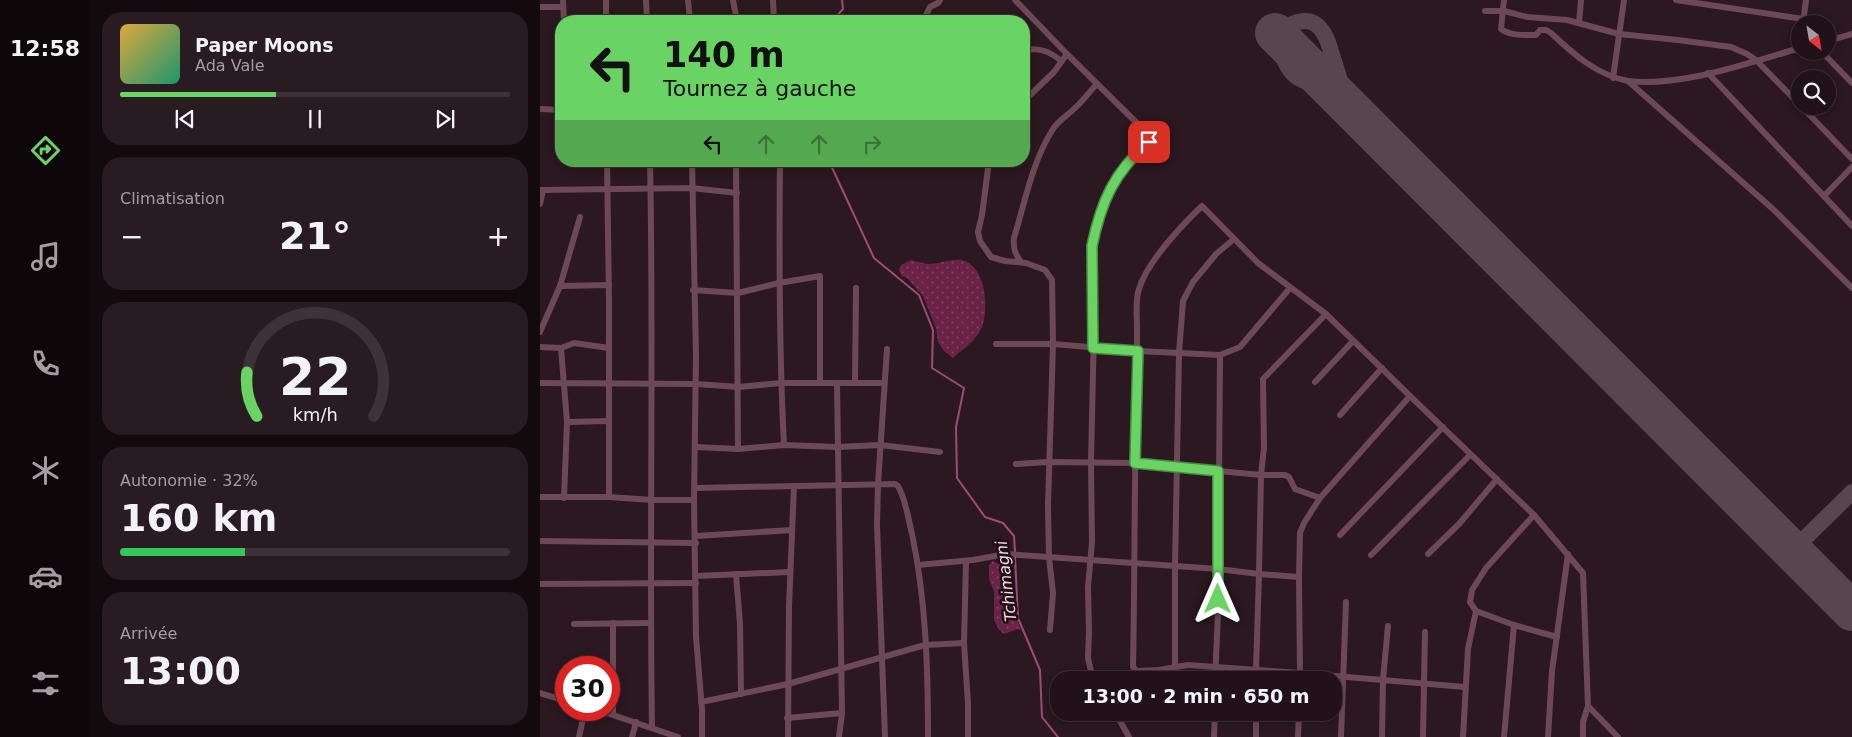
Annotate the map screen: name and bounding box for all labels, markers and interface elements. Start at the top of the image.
north arrow [1791,15,1836,60]
map controls [1791,15,1836,115]
text: Paper Moons [195,34,334,56]
icon: left [580,35,645,100]
text: 140 m [663,35,785,75]
text: 12:58 [10,36,80,61]
text: Ada Vale [195,56,265,75]
button: search [1791,70,1836,115]
text: Tournez à gauche [663,76,856,101]
icon: previous [171,105,199,133]
icon: pause [301,105,329,133]
icon: next [431,105,459,133]
pin [1128,121,1170,163]
icon: arrive [1135,128,1163,156]
icon: left [699,130,727,158]
icon: ahead [752,130,780,158]
icon: ahead [805,130,833,158]
icon: right [858,130,886,158]
icon: directions [28,133,63,168]
text: Climatisation [120,189,225,208]
text: 21° [279,214,351,258]
text: − [120,220,143,253]
text: + [487,220,510,253]
icon: music [28,239,63,274]
icon: phone [28,346,63,381]
text: 22 [279,347,351,407]
text: km/h [292,404,338,425]
icon: climate [28,453,63,488]
text: Autonomie · 32% [120,471,258,490]
text: 160 km [120,496,277,540]
water label: Tchimagni [992,539,1020,623]
icon: car [28,559,63,594]
position arrow [1191,572,1243,624]
text: Arrivée [120,624,177,643]
text: 13:00 [120,649,241,693]
speed limit sign: 30 [555,656,620,721]
icon: filters [28,666,63,701]
text: 13:00 · 2 min · 650 m [1082,685,1310,707]

